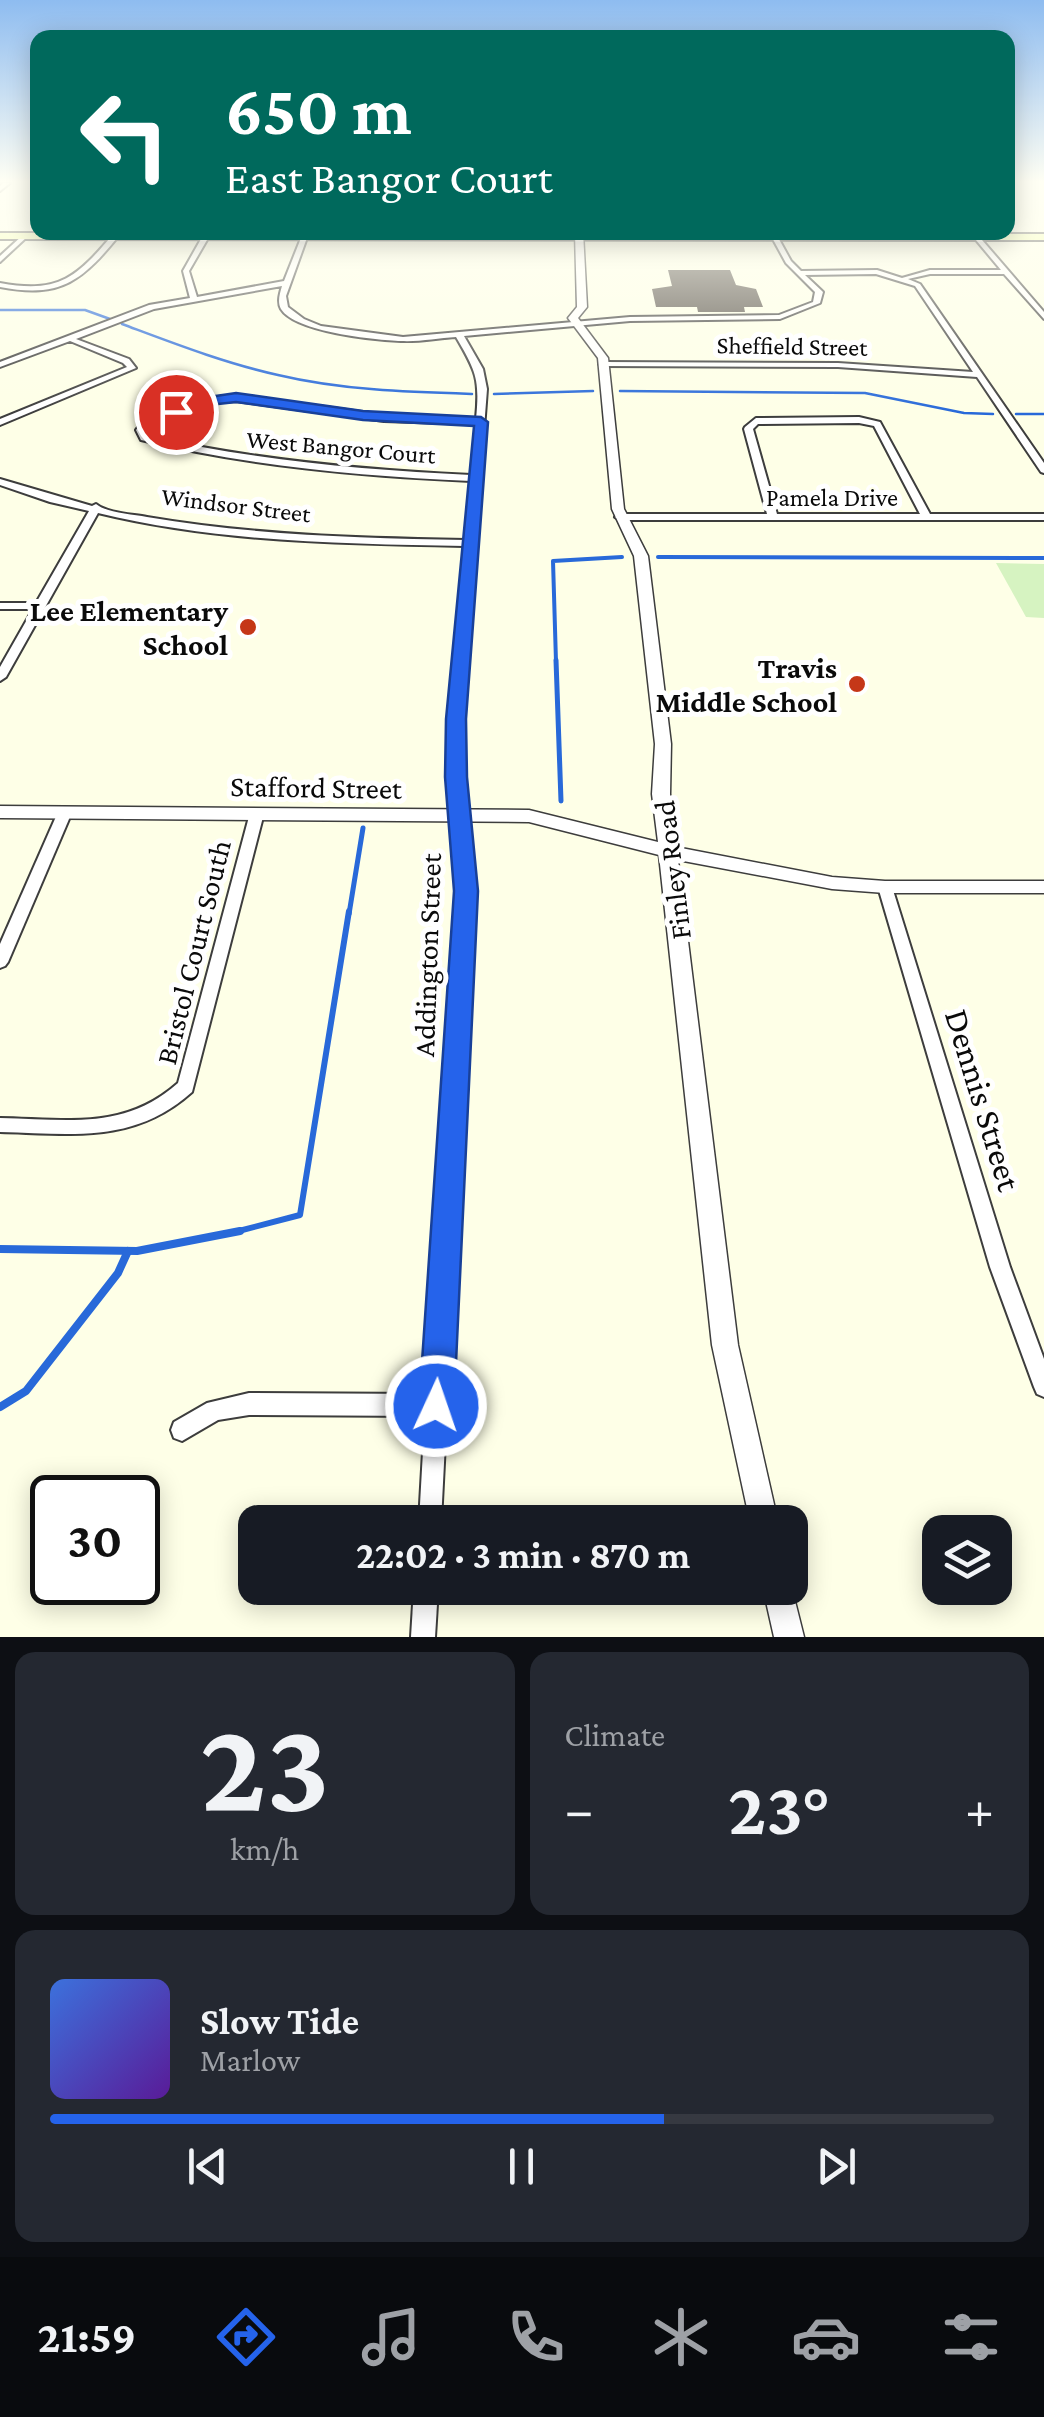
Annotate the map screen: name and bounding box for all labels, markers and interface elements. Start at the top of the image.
icon: left [60,70,190,200]
text: 650 m [225,71,412,149]
text: East Bangor Court [225,153,553,203]
street label: Sheffield Street [716,331,868,361]
pin [134,370,219,455]
icon: arrive [149,385,204,440]
street label: West Bangor Court [245,425,437,470]
street label: Windsor Street [160,482,313,528]
street label: Pamela Drive [766,484,898,511]
place label: Lee Elementary School [30,594,228,661]
marker: Lee Elementary School [237,616,259,638]
place label: Travis Middle School [655,651,837,718]
marker: Travis Middle School [846,673,868,695]
street label: Stafford Street [230,769,403,805]
street label: Finley Road [647,798,698,941]
street label: Bristol Court South [149,836,237,1068]
street label: Addington Street [407,852,448,1057]
street label: Dennis Street [937,1005,1029,1196]
position arrow [384,1354,488,1458]
speed limit sign: 30 [30,1475,160,1605]
map controls [922,1515,1012,1605]
button: layers [922,1515,1012,1605]
text: 22:02 · 3 min · 870 m [356,1534,690,1576]
text: 23 [200,1693,330,1838]
text: Climate [565,1717,665,1753]
text: 23° [728,1767,831,1850]
text: − [565,1779,594,1840]
text: + [965,1779,994,1840]
text: km/h [230,1831,299,1867]
text: Slow Tide [200,2000,359,2042]
text: Marlow [200,2042,300,2078]
icon: previous [180,2139,235,2194]
icon: pause [494,2139,549,2194]
icon: next [809,2139,864,2194]
icon: directions [211,2302,281,2372]
icon: music [356,2302,426,2372]
icon: phone [501,2302,571,2372]
icon: climate [646,2302,716,2372]
icon: car [791,2302,861,2372]
icon: filters [936,2302,1006,2372]
text: 21:59 [38,2312,136,2362]

